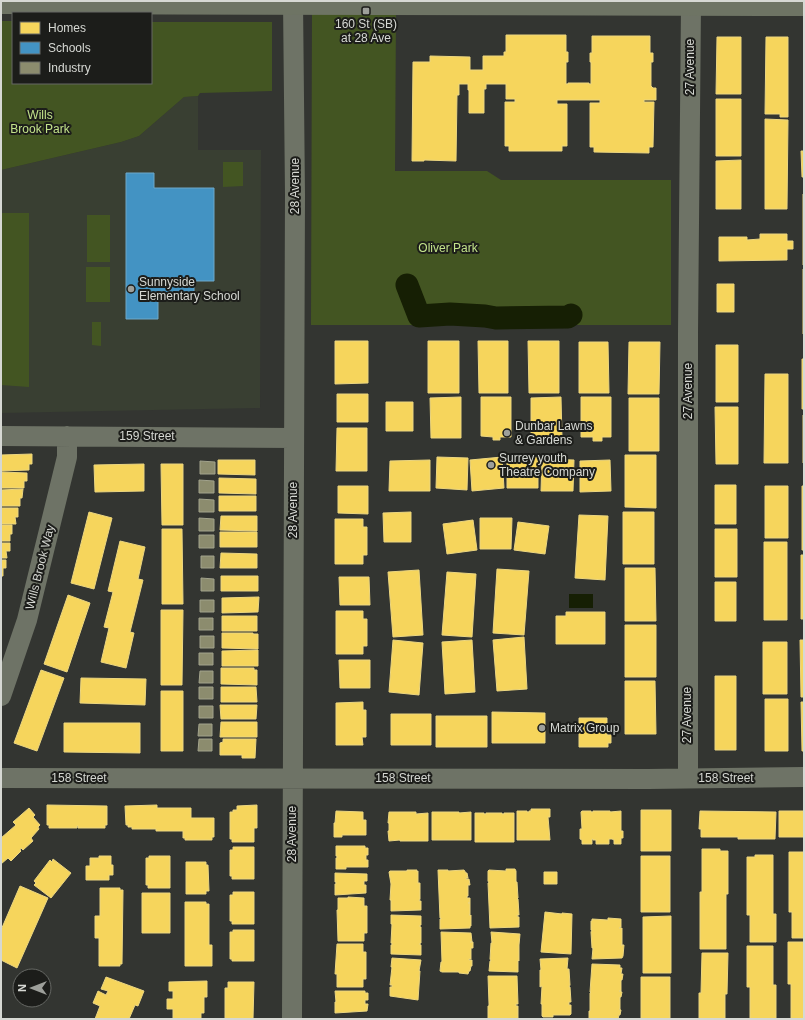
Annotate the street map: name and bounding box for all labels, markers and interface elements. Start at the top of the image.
marker: 160 St (SB) at 28 Ave [361,6,371,16]
legend [12,12,152,84]
place label: 160 St (SB) at 28 Ave [335,17,397,45]
text: Homes [48,21,86,35]
street label: 27 Avenue [683,38,697,95]
text: Schools [48,41,91,55]
text: Industry [48,61,91,75]
park label: Wills Brook Park [10,108,71,136]
street label: 28 Avenue [288,157,302,214]
park label: Oliver Park [418,241,479,255]
place label: Sunnyside Elementary School [139,275,240,303]
marker: Sunnyside Elementary School [126,284,136,294]
street label: 27 Avenue [681,362,695,419]
place label: Dunbar Lawns & Gardens [515,419,592,447]
marker: Dunbar Lawns & Gardens [502,428,512,438]
street label: 159 Street [119,429,175,443]
place label: Surrey youth Theatre Company [499,451,595,479]
marker: Surrey youth Theatre Company [486,460,496,470]
street label: 28 Avenue [286,481,300,538]
street label: Wills Brook Way [23,523,57,611]
street label: 27 Avenue [680,686,694,743]
place label: Matrix Group [550,721,620,735]
marker: Matrix Group [537,723,547,733]
street label: 158 Street [51,771,107,785]
street label: 158 Street [375,771,431,785]
street label: 158 Street [698,771,754,785]
street label: 28 Avenue [285,805,299,862]
north arrow [12,968,52,1008]
text: N [16,984,28,992]

